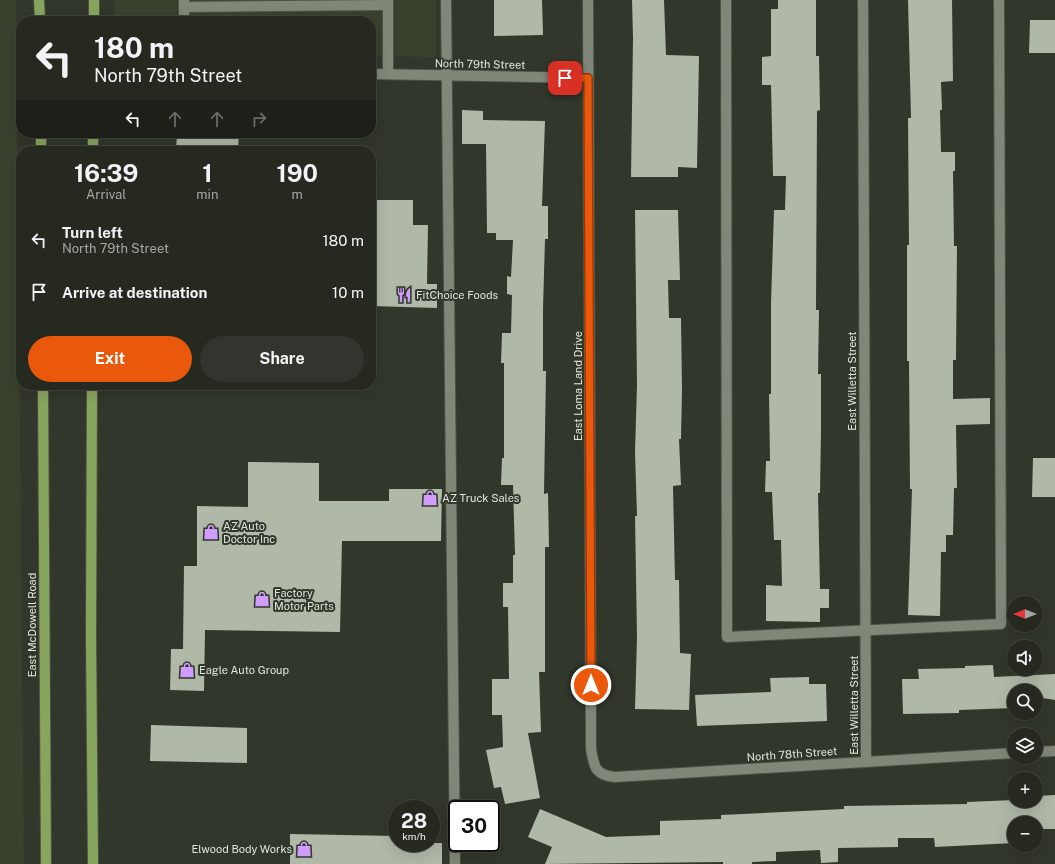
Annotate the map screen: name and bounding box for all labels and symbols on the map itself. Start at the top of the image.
street label: North 79th Street [435,57,525,71]
pin [548,61,582,95]
restaurant icon: FitChoice Foods [395,286,413,304]
place label: FitChoice Foods [416,289,499,301]
street label: East Loma Land Drive [572,331,584,441]
street label: East Willetta Street [846,331,858,431]
shop icon: AZ Truck Sales [421,489,439,507]
place label: AZ Truck Sales [442,492,520,504]
place label: AZ Auto Doctor Inc [223,520,275,545]
shop icon: AZ Auto Doctor Inc [202,523,220,541]
street label: East McDowell Road [26,573,38,677]
place label: Factory Motor Parts [274,587,334,612]
shop icon: Factory Motor Parts [253,590,271,608]
north arrow [1007,596,1043,632]
street label: East Willetta Street [848,655,860,755]
shop icon: Eagle Auto Group [178,661,196,679]
place label: Eagle Auto Group [199,664,290,676]
position arrow [570,664,612,706]
street label: North 78th Street [746,745,838,763]
speed limit sign: 30 [448,800,500,852]
shop icon: Elwood Body Works [295,840,313,858]
place label: Elwood Body Works [191,843,292,855]

